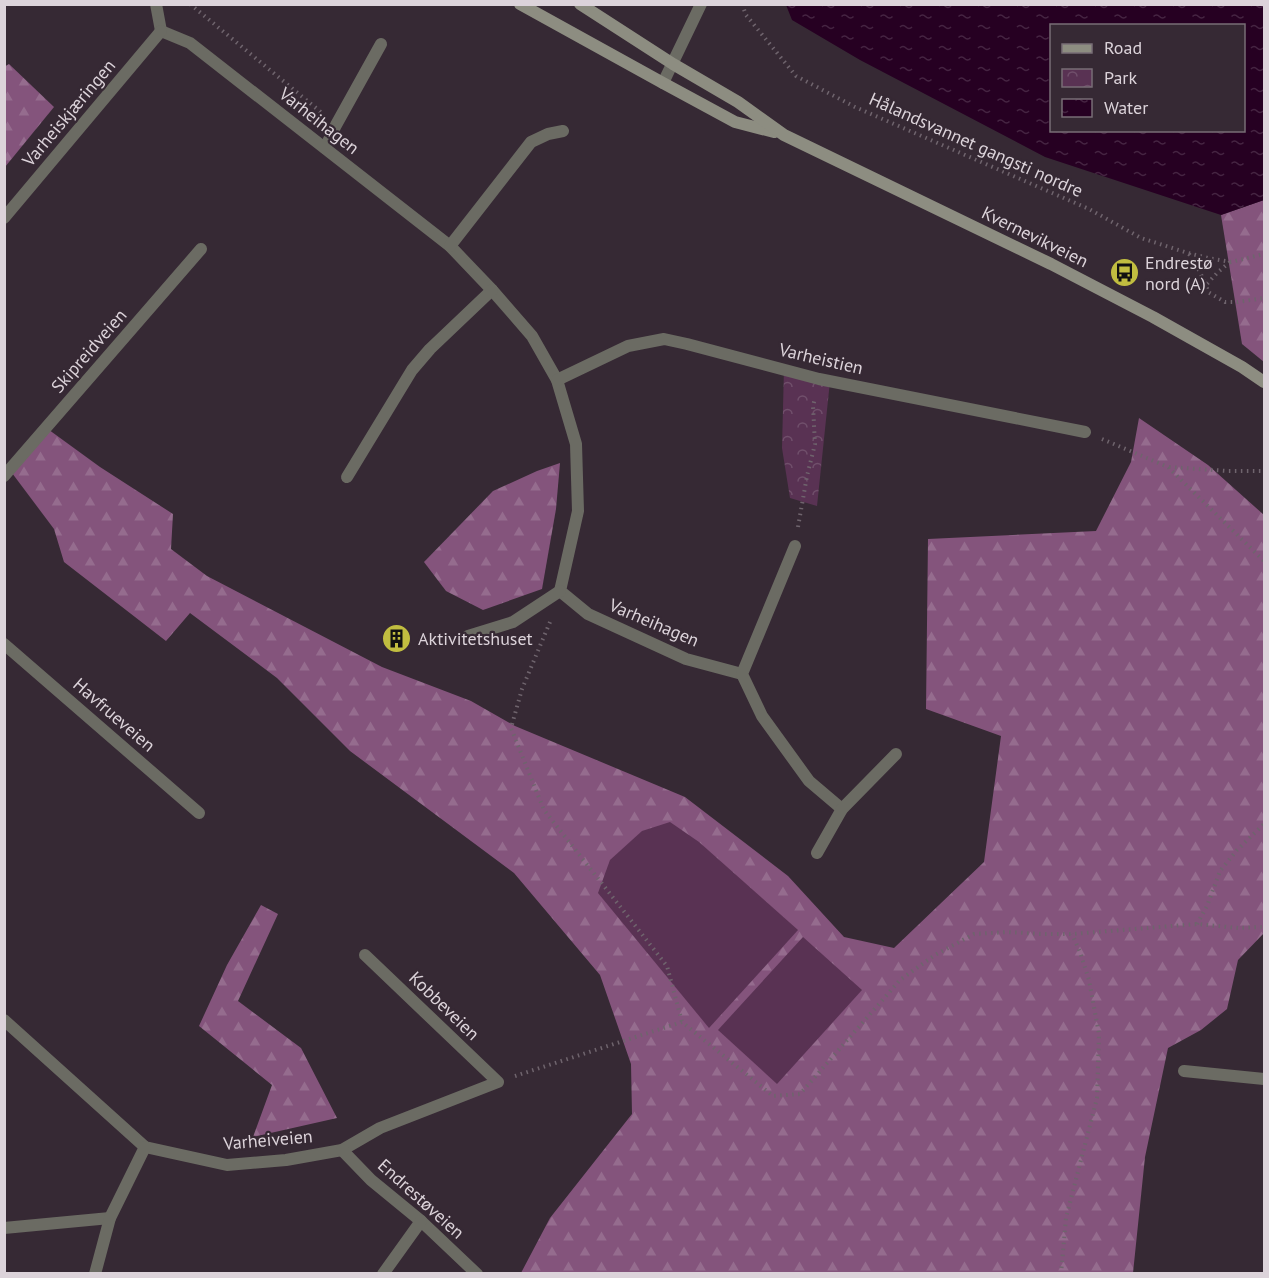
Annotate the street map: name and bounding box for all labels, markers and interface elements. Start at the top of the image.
legend [1050,24,1245,132]
text: Road [1104,36,1142,59]
street label: Varheiskjæringen [16,54,120,172]
text: Park [1104,66,1137,89]
street label: Varheihagen [274,81,364,159]
street label: Hålandsvannet gangsti nordre [866,87,1087,202]
text: Water [1104,96,1148,119]
street label: Kvernevikveien [978,201,1092,272]
place label: Endrestø nord (A) [1145,251,1213,295]
bus stop icon: Endrestø nord (A) [1108,257,1140,289]
street label: Skipreidveien [46,304,131,397]
street label: Varheistien [776,337,865,379]
street label: Varheihagen [605,593,703,652]
building icon: Aktivitetshuset [381,623,413,655]
place label: Aktivitetshuset [418,627,533,650]
street label: Havfrueveien [68,673,160,757]
street label: Kobbeveien [404,966,484,1045]
street label: Varheiveien [221,1124,314,1155]
street label: Endrestøveien [373,1154,469,1244]

